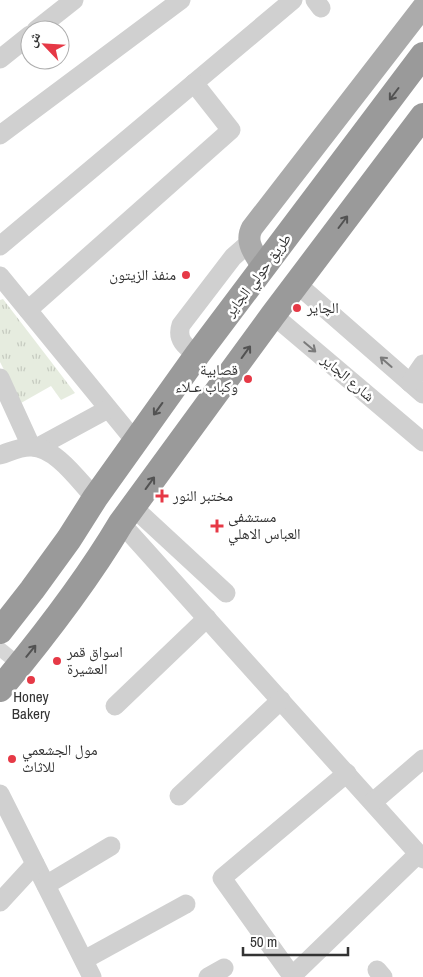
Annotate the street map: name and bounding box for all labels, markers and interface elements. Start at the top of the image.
north arrow [20,20,70,70]
text: ش [22,29,45,50]
one-way arrow [389,87,399,101]
one-way arrow [338,216,349,229]
street label: طريق حولي الجاير [219,229,297,323]
place label: منفذ الزيتون [109,264,176,285]
marker: منفذ الزيتون [180,269,192,281]
place label: الچاير [306,297,339,318]
marker: الچاير [291,302,303,314]
one-way arrow [304,341,317,352]
one-way arrow [241,345,251,359]
street label: شارع الجاير [316,348,380,406]
one-way arrow [380,357,393,368]
place label: قصابية وكباب عـلاء [175,359,238,397]
marker: قصابية وكباب عـلاء [242,373,254,385]
one-way arrow [153,402,163,416]
one-way arrow [145,476,155,490]
place label: مختبر النور [172,485,233,506]
marker: مختبر النور [155,489,169,503]
place label: مستشفى العباس الاهلي [228,506,301,546]
marker: مستشفى العباس الاهلي [210,519,224,533]
place label: اسواق قمر العشيرة [66,641,123,679]
one-way arrow [25,645,36,658]
marker: اسواق قمر العشيرة [51,655,63,667]
marker: Honey Bakery [25,674,37,686]
place label: Honey Bakery [12,686,51,724]
place label: مول الجشعمي للاثاث [22,739,98,777]
marker: مول الجشعمي للاثاث [6,753,18,765]
scale bar [243,924,348,956]
text: 50 m [250,931,277,952]

